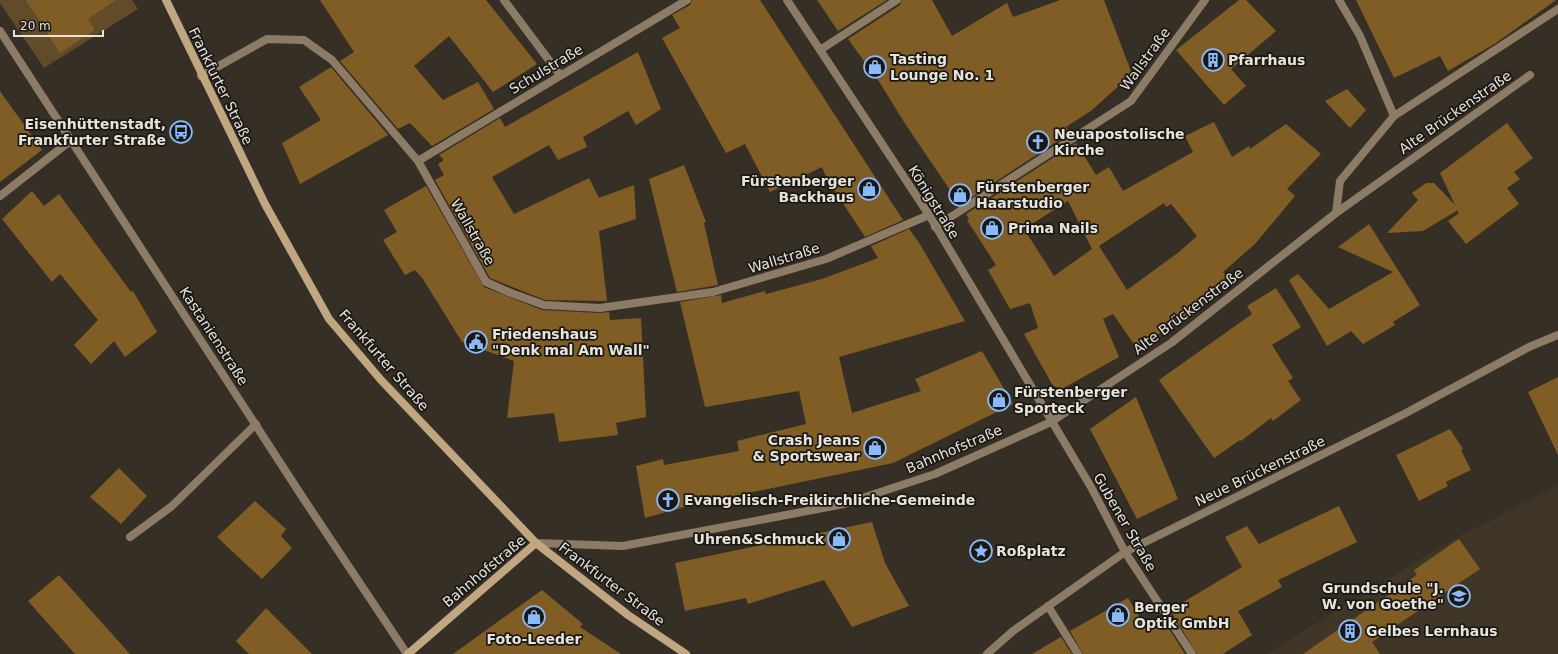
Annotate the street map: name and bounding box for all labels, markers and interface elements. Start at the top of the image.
scale bar [14,12,103,38]
text: 20 m [20,19,51,33]
street label: Wallstraße [1117,24,1173,94]
street label: Frankfurter Straße [186,25,256,147]
street label: Schulstraße [506,41,586,97]
building icon: Pfarrhaus [1200,47,1226,73]
place label: Tasting Lounge No. 1 [890,51,994,83]
place label: Pfarrhaus [1228,52,1305,68]
shop icon: Tasting Lounge No. 1 [862,54,888,80]
street label: Alte Brückenstraße [1396,67,1514,157]
place label: Eisenhüttenstadt, Frankfurter Straße [18,116,166,148]
bus stop icon: Eisenhüttenstadt, Frankfurter Straße [168,119,194,145]
place label: Neuapostolische Kirche [1054,126,1185,158]
church icon: Neuapostolische Kirche [1025,129,1051,155]
street label: Königstraße [905,162,963,242]
place label: Fürstenberger Backhaus [741,173,854,205]
shop icon: Fürstenberger Backhaus [856,176,882,202]
place label: Fürstenberger Haarstudio [976,179,1089,211]
shop icon: Fürstenberger Haarstudio [947,182,973,208]
street label: Wallstraße [448,196,498,268]
shop icon: Prima Nails [979,215,1005,241]
place label: Prima Nails [1008,220,1098,236]
street label: Wallstraße [746,240,822,276]
street label: Alte Brückenstraße [1130,264,1246,358]
street label: Kastanienstraße [176,284,252,388]
street label: Frankfurter Straße [336,306,432,414]
place label: Friedenshaus "Denk mal Am Wall" [492,326,650,358]
public building icon: Friedenshaus "Denk mal Am Wall" [463,329,489,355]
place label: Fürstenberger Sporteck [1014,384,1127,416]
shop icon: Fürstenberger Sporteck [986,387,1012,413]
street label: Bahnhofstraße [904,422,1004,476]
place label: Crash Jeans & Sportswear [752,432,860,464]
street label: Neue Brückenstraße [1192,433,1328,509]
shop icon: Crash Jeans & Sportswear [862,435,888,461]
street label: Gubener Straße [1090,470,1160,574]
church icon: Evangelisch-Freikirchliche-Gemeinde [655,487,681,513]
place label: Evangelisch-Freikirchliche-Gemeinde [684,492,975,508]
shop icon: Uhren&Schmuck [826,526,852,552]
place label: Uhren&Schmuck [694,531,825,547]
street label: Bahnhofstraße [439,532,529,610]
place icon: Roßplatz [968,538,994,564]
street label: Frankfurter Straße [556,539,668,629]
place label: Roßplatz [996,543,1066,559]
place label: Grundschule "J. W. von Goethe" [1322,580,1444,612]
school or university icon: Grundschule "J. W. von Goethe" [1446,583,1472,609]
place label: Berger Optik GmbH [1134,599,1229,631]
shop icon: Berger Optik GmbH [1105,602,1131,628]
shop icon: Foto-Leeder [521,604,547,630]
building icon: Gelbes Lernhaus [1337,618,1363,644]
place label: Gelbes Lernhaus [1366,623,1498,639]
place label: Foto-Leeder [486,631,582,647]

